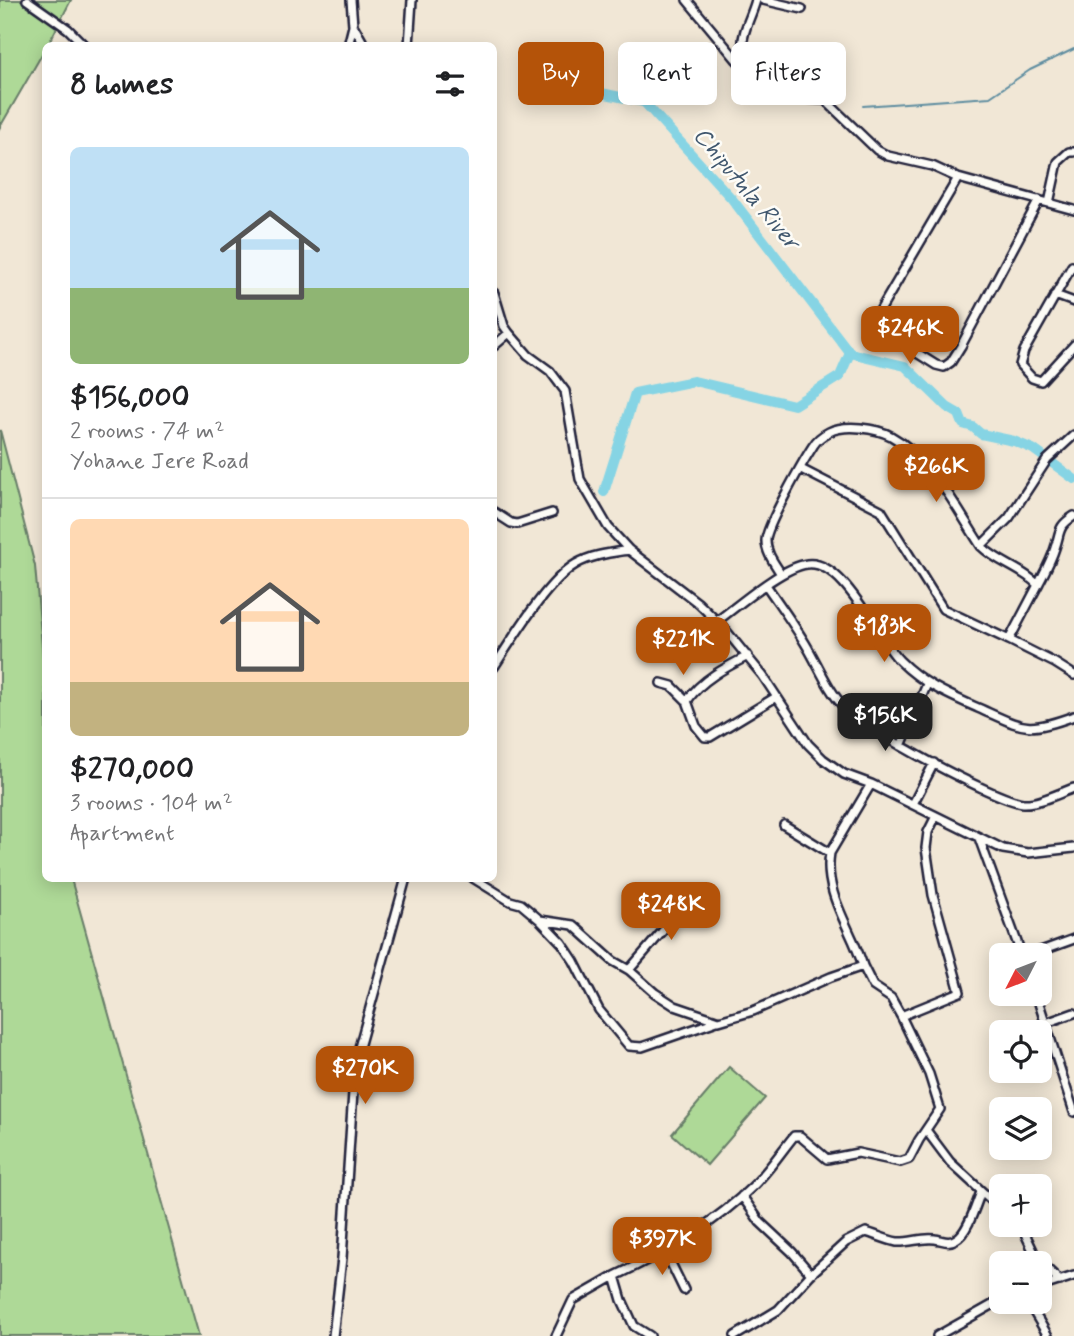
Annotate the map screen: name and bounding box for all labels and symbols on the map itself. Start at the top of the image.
water label: Chiputula River [686,121,808,259]
pin: $246K [861,306,959,366]
pin: $266K [887,444,985,504]
pin: $183K [835,604,933,664]
pin: $221K [634,618,732,677]
pin: $156K [836,694,934,753]
pin: $248K [622,883,720,942]
north arrow [989,943,1052,1006]
pin: $270K [316,1046,414,1106]
pin: $397K [613,1218,711,1277]

